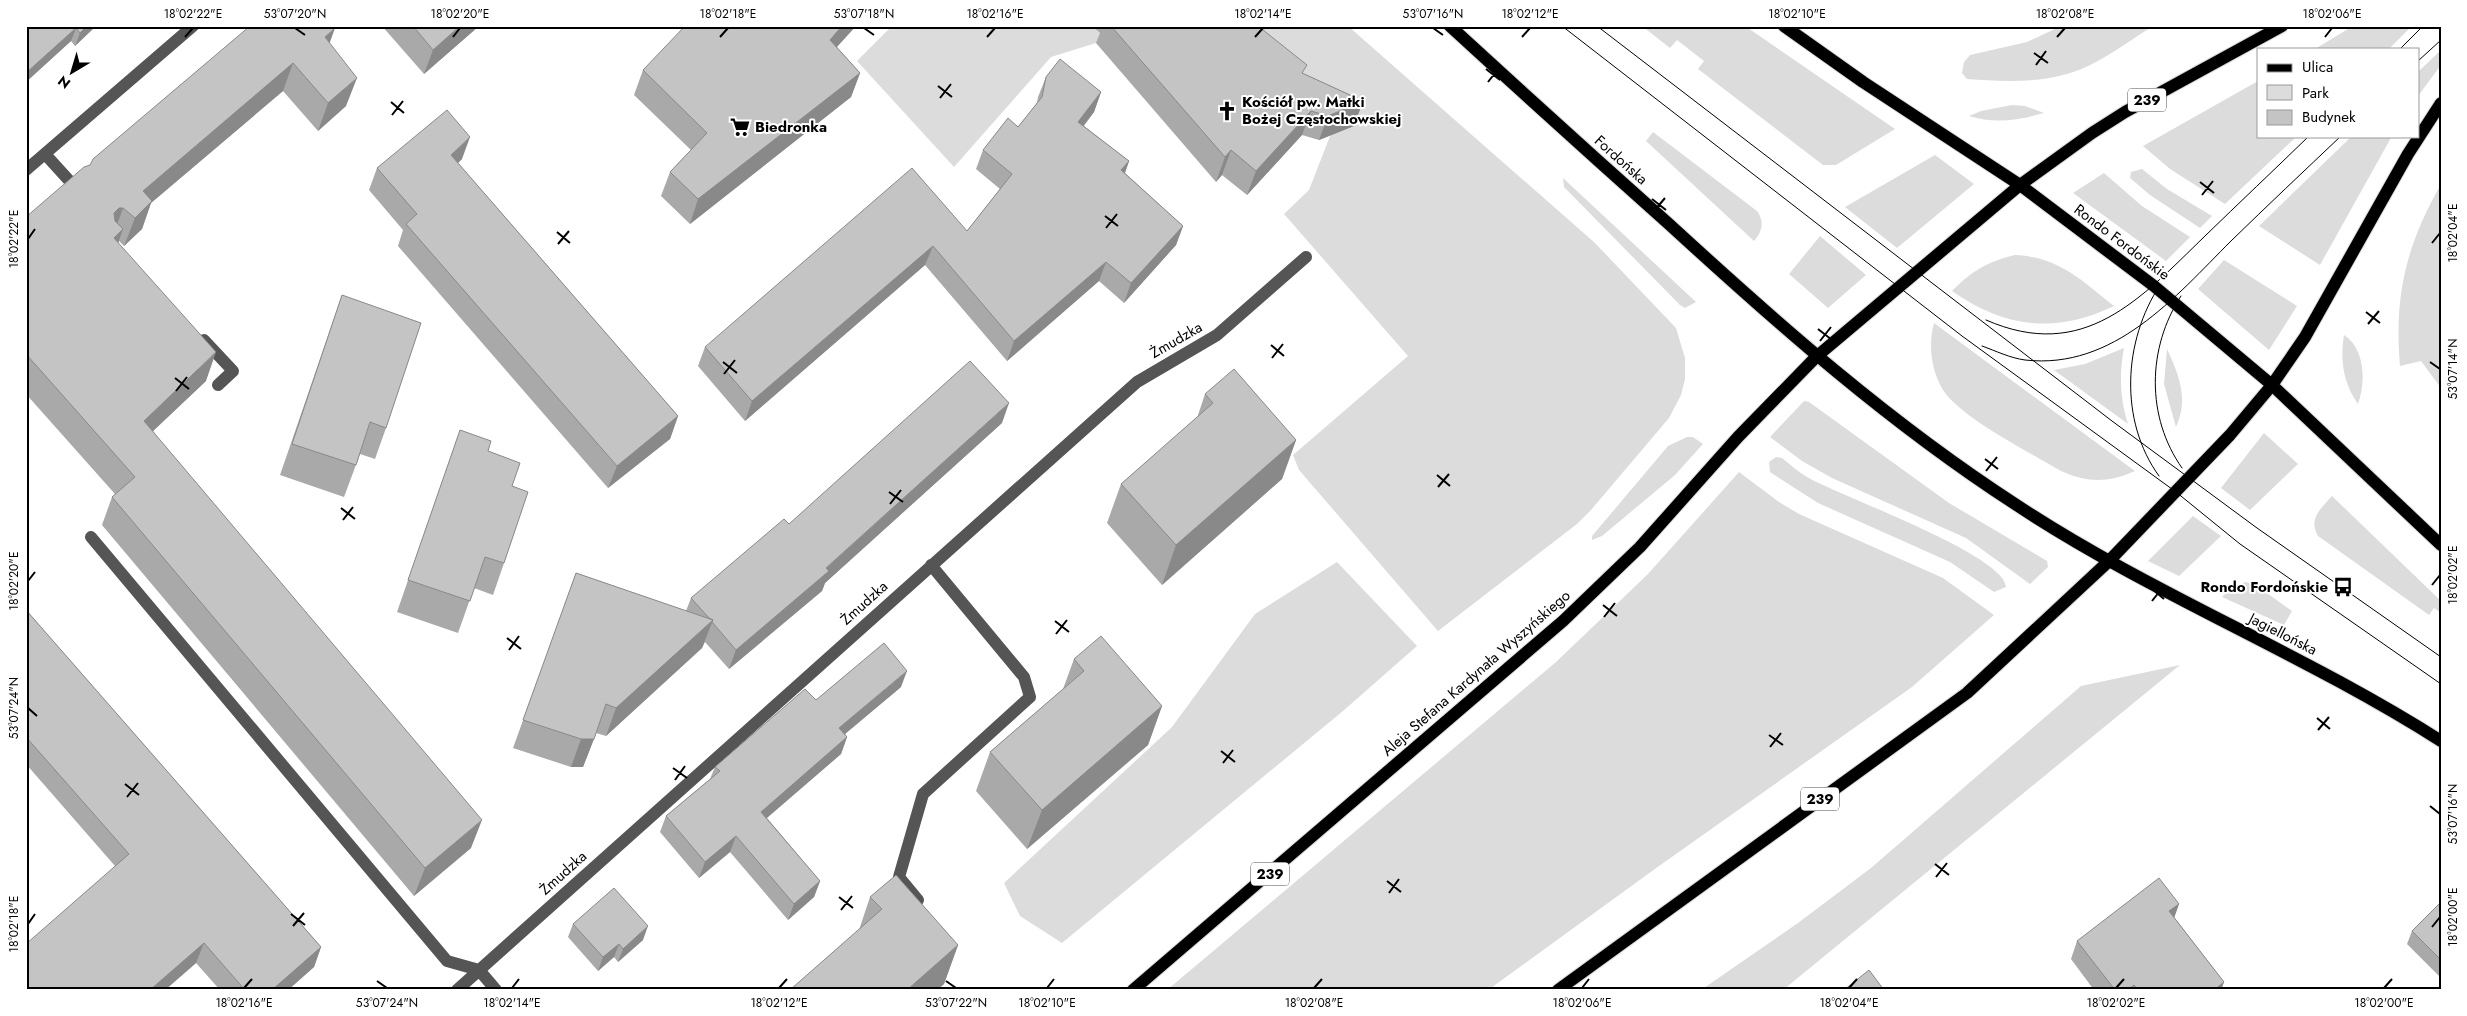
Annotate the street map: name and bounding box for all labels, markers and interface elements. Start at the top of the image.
text: 18°02'22"E [164,5,222,23]
text: 53°07'20"N [264,5,326,23]
text: 18°02'20"E [431,5,489,23]
text: 18°02'18"E [700,5,756,23]
text: 53°07'18"N [834,5,894,23]
text: 18°02'16"E [966,5,1024,23]
text: 18°02'14"E [1234,5,1292,23]
text: 53°07'16"N [1403,5,1463,23]
text: 18°02'12"E [1501,5,1559,23]
text: 18°02'10"E [1768,5,1826,23]
text: 18°02'08"E [2036,5,2094,23]
text: 18°02'06"E [2302,5,2362,23]
north arrow [48,48,98,98]
legend [2257,48,2420,138]
text: Ulica [2302,56,2333,78]
text: N [53,71,75,94]
text: Park [2302,82,2329,104]
road number: 239 [2128,88,2166,112]
place label: Kościół pw. Matki Bożej Częstochowskiej [1242,91,1401,130]
church icon: Kościół pw. Matki Bożej Częstochowskiej [1216,100,1238,122]
text: Budynek [2302,106,2356,128]
supermarket icon: Biedronka [729,116,751,138]
place label: Biedronka [755,116,827,138]
street label: Fordońska [1590,130,1652,190]
street label: Rondo Fordońskie [2069,199,2175,286]
text: 18°02'04"E [2444,203,2462,263]
text: 18°02'22"E [5,210,23,268]
street label: Żmudzka [1146,316,1206,364]
text: 53°07'14"N [2444,339,2462,399]
text: 18°02'02"E [2444,546,2462,604]
text: 18°02'20"E [5,552,23,610]
street label: Żmudzka [835,576,893,630]
place label: Rondo Fordońskie [2200,576,2328,598]
bus stop icon: Rondo Fordońskie [2332,576,2354,598]
street label: Aleja Stefana Kardynała Wyszyńskiego [1377,585,1575,761]
street label: Jagiellońska [2243,607,2321,661]
text: 53°07'24"N [5,677,23,739]
text: 53°07'16"N [2444,784,2462,844]
road number: 239 [1801,788,1839,811]
street label: Żmudzka [534,846,592,900]
road number: 239 [1251,862,1289,886]
text: 18°02'00"E [2444,887,2462,947]
text: 18°02'18"E [5,896,23,952]
text: 18°02'16"E [215,994,273,1012]
text: 53°07'24"N [356,994,418,1012]
text: 18°02'14"E [483,994,541,1012]
text: 18°02'12"E [750,994,808,1012]
text: 53°07'22"N [925,994,987,1012]
text: 18°02'10"E [1018,994,1076,1012]
text: 18°02'08"E [1285,994,1343,1012]
text: 18°02'06"E [1552,994,1612,1012]
text: 18°02'04"E [1819,994,1879,1012]
text: 18°02'02"E [2087,994,2145,1012]
text: 18°02'00"E [2354,994,2414,1012]

